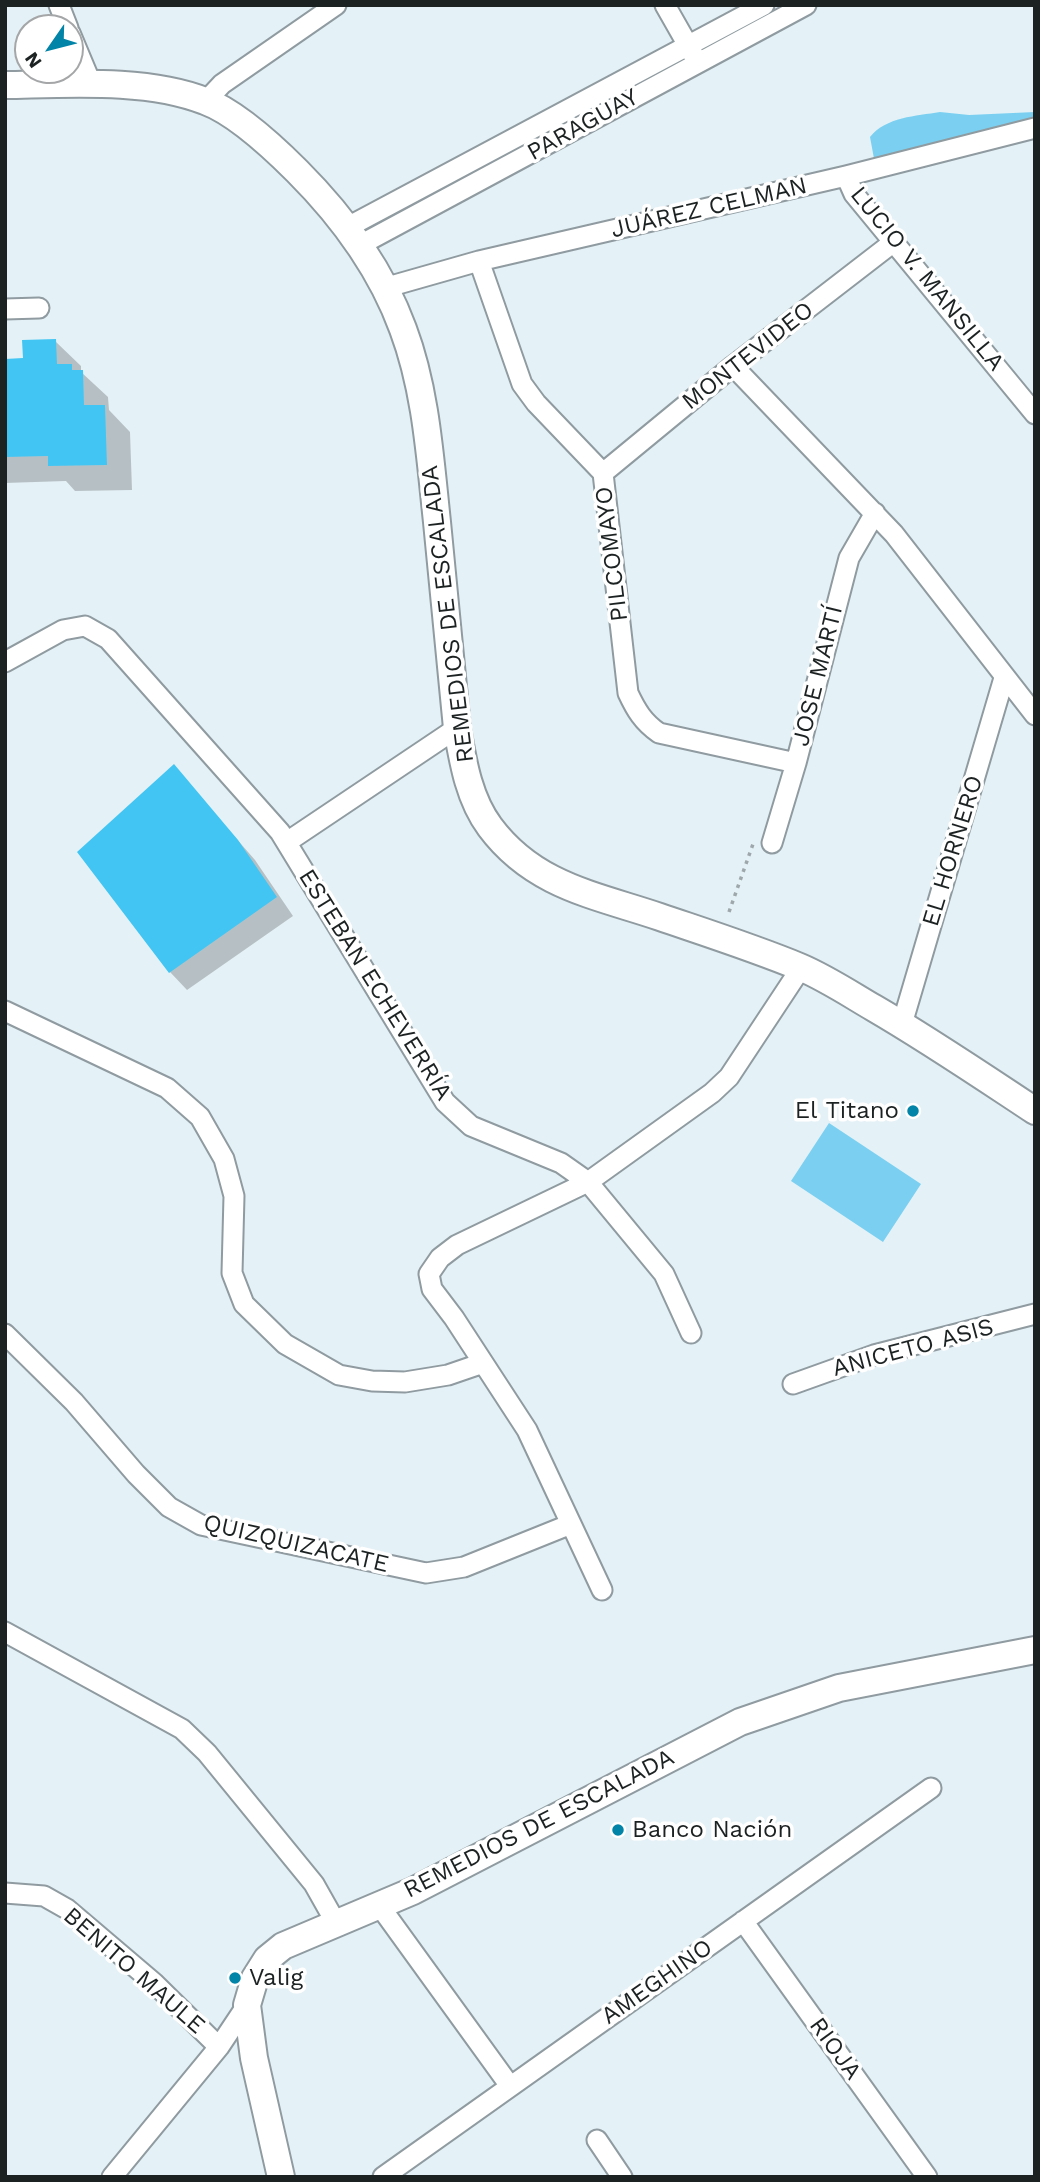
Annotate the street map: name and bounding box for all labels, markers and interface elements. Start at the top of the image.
north arrow [14,14,84,84]
text: N [20,48,46,73]
street label: PARAGUAY [522,83,644,167]
street label: JUÁREZ CELMAN [608,171,810,245]
street label: LUCIO V. MANSILLA [844,181,1010,377]
street label: MONTEVIDEO [677,296,819,416]
street label: REMEDIOS DE ESCALADA [415,464,481,764]
street label: PILCOMAYO [589,485,635,623]
street label: JOSE MARTÍ [787,603,849,749]
street label: EL HORNERO [916,772,990,930]
street label: ESTEBAN ECHEVERRÍA [292,864,458,1106]
place label: El Titano [795,1097,899,1125]
marker: El Titano [905,1103,921,1119]
street label: ANICETO ASIS [829,1313,997,1383]
street label: QUIZQUIZACATE [201,1509,391,1579]
street label: REMEDIOS DE ESCALADA [399,1743,679,1905]
place label: Banco Nación [632,1816,792,1844]
marker: Banco Nación [610,1822,626,1838]
street label: BENITO MAULE [57,1902,211,2040]
street label: AMEGHINO [596,1933,718,2031]
place label: Valig [249,1964,303,1992]
marker: Valig [227,1970,243,1986]
street label: RIOJA [803,2012,867,2086]

